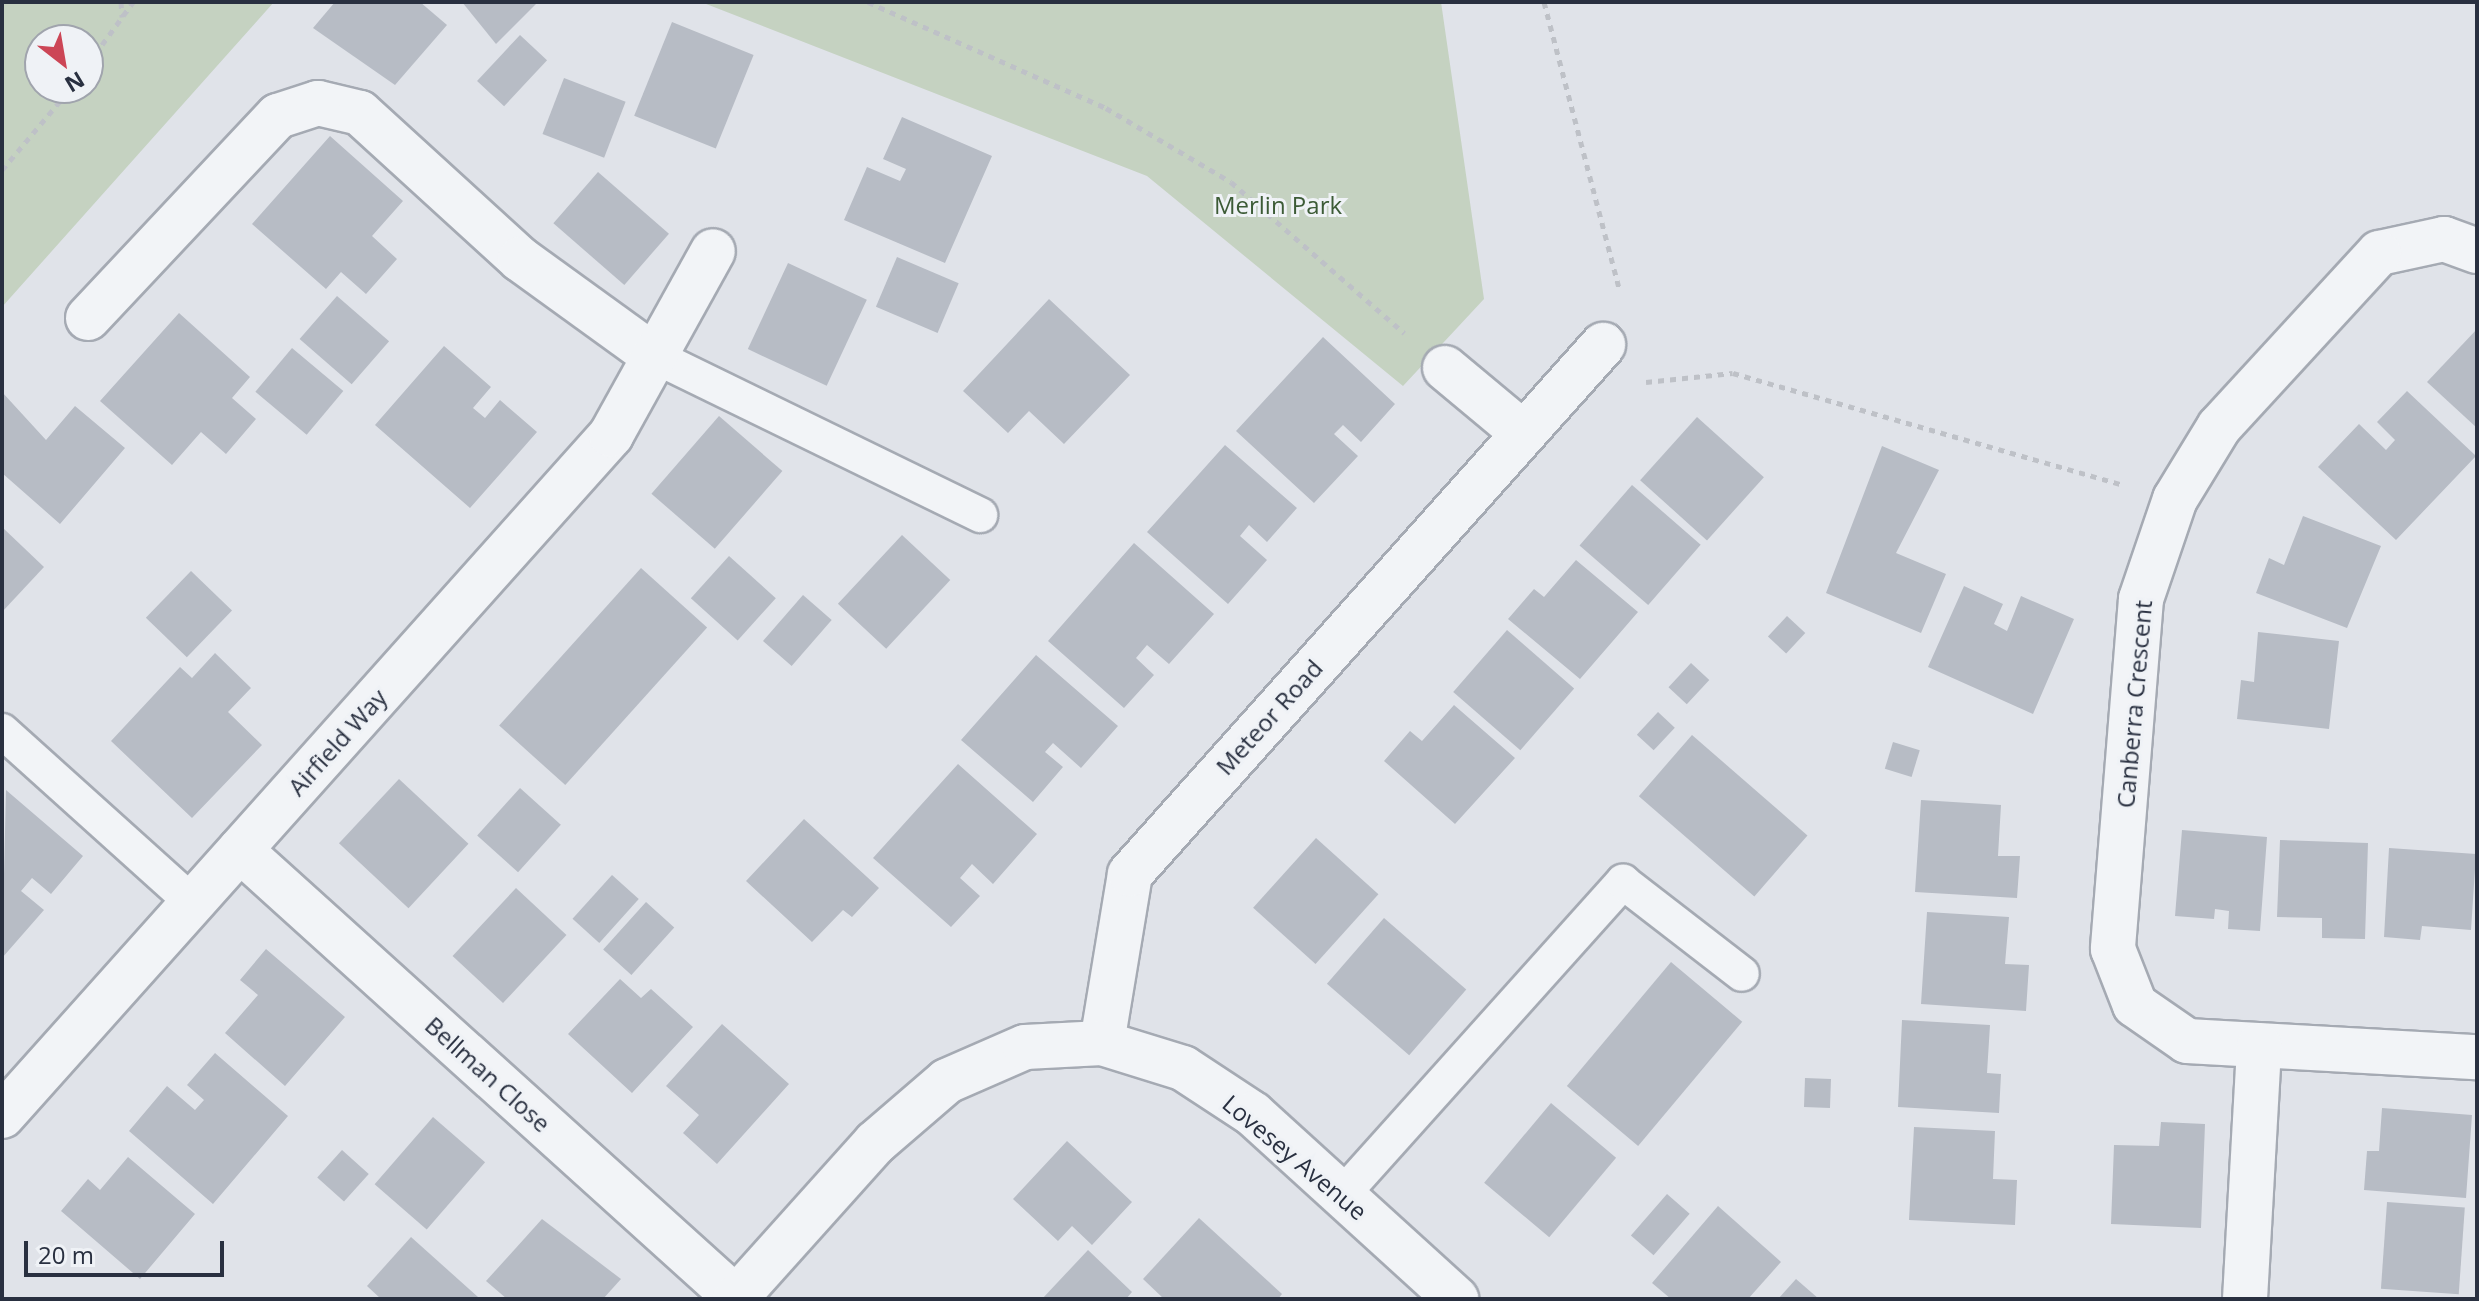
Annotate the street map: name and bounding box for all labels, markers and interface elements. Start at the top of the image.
north arrow [24,24,104,104]
text: N [60,65,91,100]
park label: Merlin Park [1214,191,1342,219]
street label: Canberra Crescent [2111,599,2157,809]
street label: Meteor Road [1210,654,1328,780]
street label: Airfield Way [282,683,392,801]
street label: Bellman Close [420,1010,556,1138]
street label: Lovesey Avenue [1217,1088,1373,1226]
scale bar [28,1225,228,1275]
text: 20 m [38,1238,94,1271]

